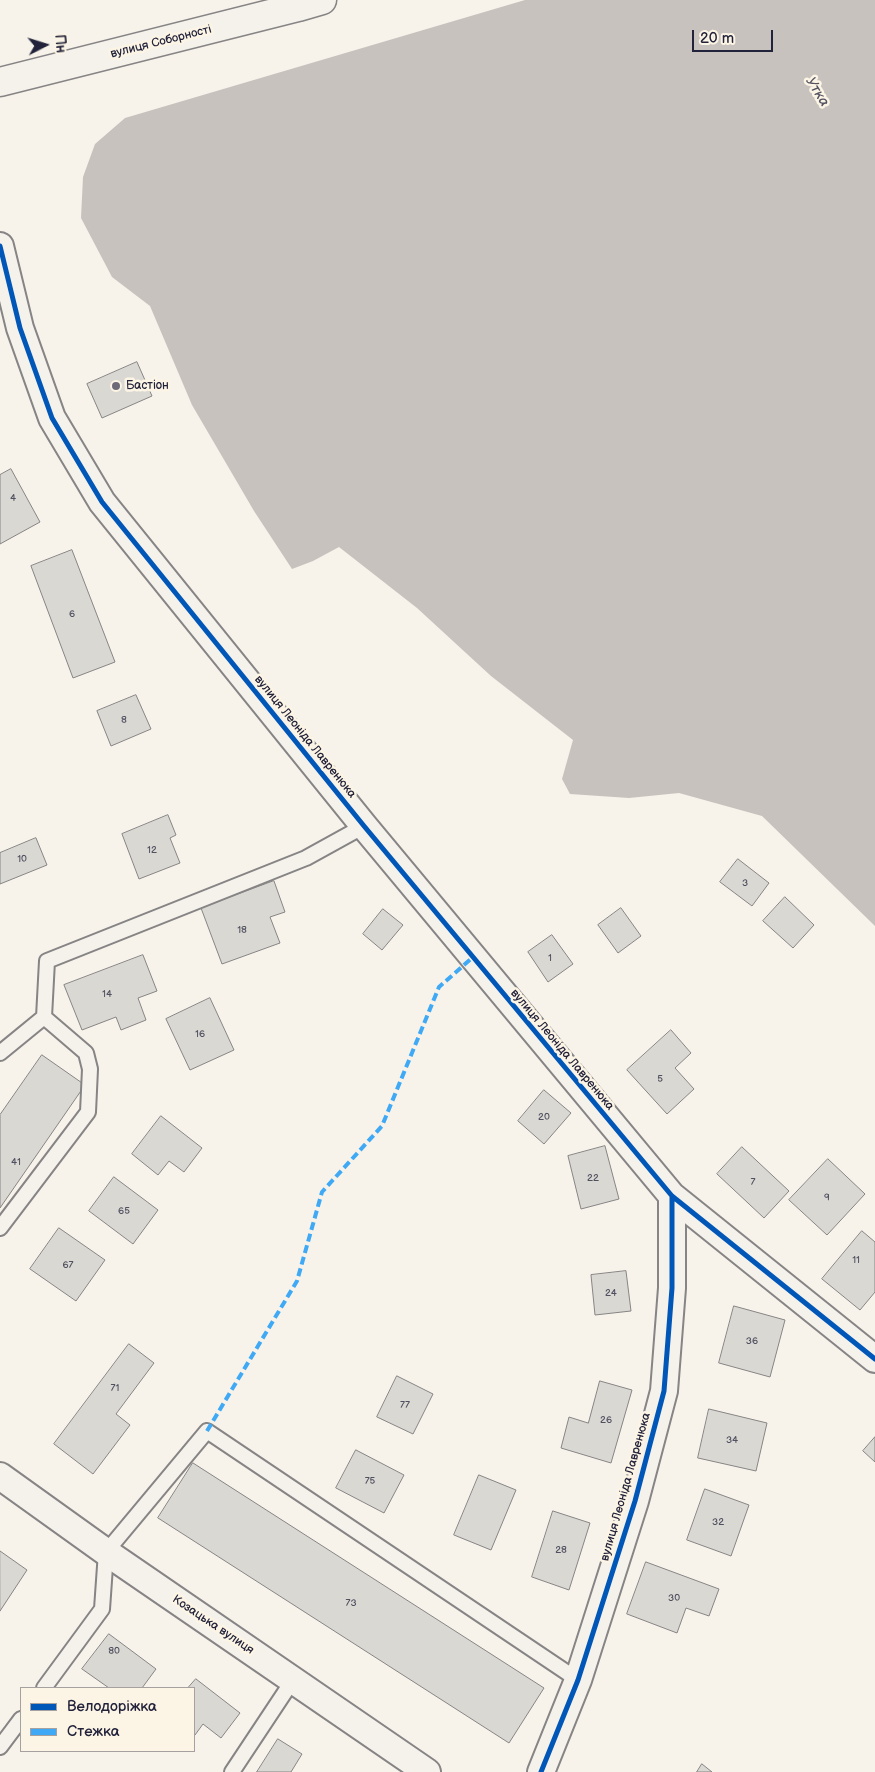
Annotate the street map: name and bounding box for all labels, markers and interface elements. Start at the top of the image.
north arrow [20,20,70,70]
scale bar [695,20,776,52]
street label: вулиця Соборності [109,22,213,62]
text: 20 m [700,29,734,48]
text: Пн [51,34,70,54]
water label: Утка [802,74,832,110]
place label: Бастіон [126,379,169,393]
marker: Бастіон [110,380,122,392]
house number: 4 [10,492,16,504]
house number: 6 [69,608,75,620]
street label: вулиця Леоніда Лавренюка [251,673,359,801]
house number: 8 [121,714,127,726]
house number: 12 [147,844,157,856]
house number: 10 [17,853,27,865]
house number: 3 [742,877,748,889]
house number: 18 [237,924,247,936]
house number: 1 [548,952,552,964]
street label: вулиця Леоніда Лавренюка [507,987,617,1113]
house number: 14 [102,988,112,1000]
house number: 16 [195,1028,205,1040]
house number: 5 [657,1073,663,1085]
house number: 20 [538,1111,550,1123]
house number: 41 [11,1156,21,1168]
house number: 22 [587,1172,599,1184]
house number: 7 [751,1176,755,1188]
house number: 9 [824,1191,830,1203]
house number: 65 [118,1205,130,1217]
house number: 11 [852,1254,860,1266]
house number: 67 [62,1259,74,1271]
house number: 24 [605,1287,617,1299]
house number: 36 [746,1335,758,1347]
house number: 71 [111,1382,119,1394]
house number: 77 [400,1399,410,1411]
street label: вулиця Леоніда Лавренюка [598,1411,654,1563]
house number: 26 [600,1414,612,1426]
house number: 34 [726,1434,738,1446]
house number: 75 [365,1475,375,1487]
house number: 32 [712,1516,724,1528]
house number: 28 [555,1544,567,1556]
street label: Козацька вулиця [169,1592,257,1658]
house number: 30 [668,1592,680,1604]
house number: 73 [345,1597,357,1609]
house number: 80 [108,1645,120,1657]
legend [20,1687,195,1752]
text: Велодоріжка [67,1697,157,1716]
text: Стежка [67,1722,120,1741]

